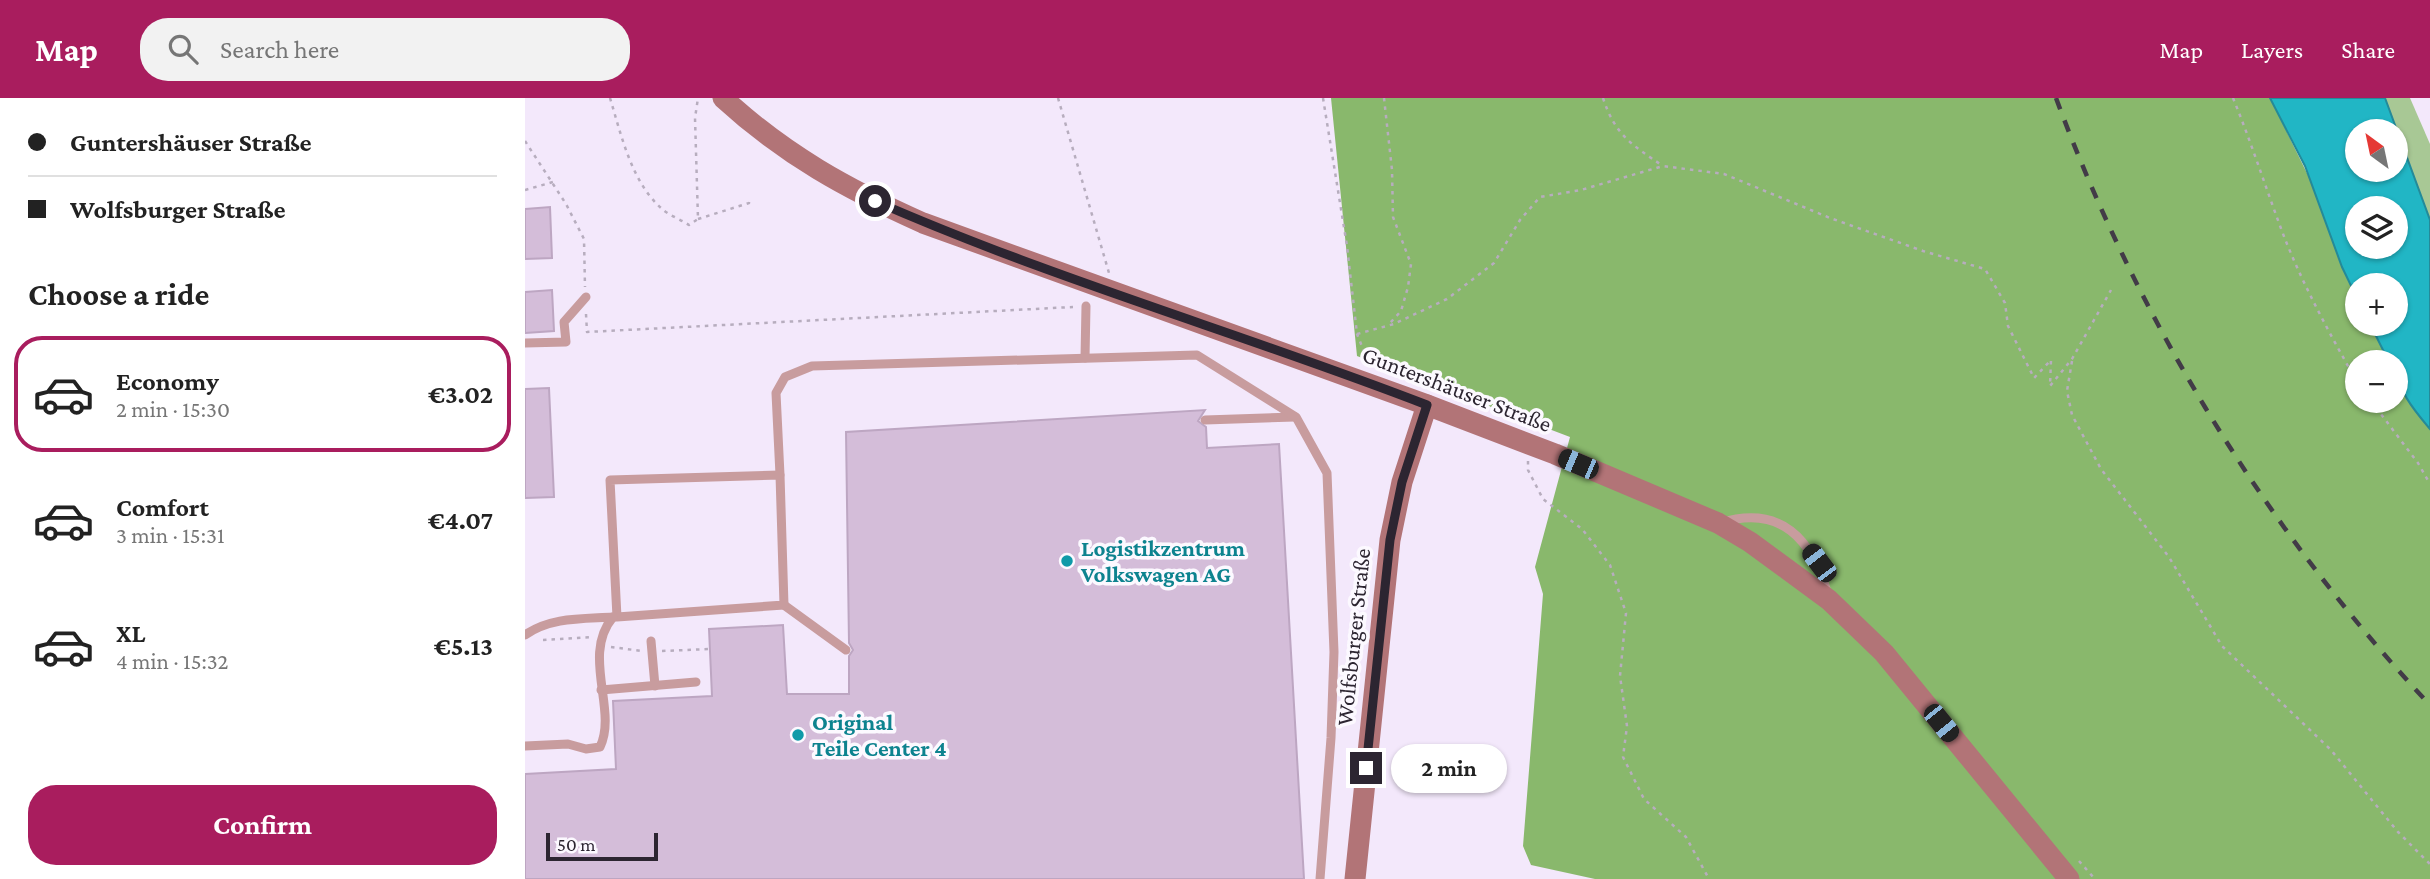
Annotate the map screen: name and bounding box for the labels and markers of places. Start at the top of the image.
place label: Logistikzentrum Volkswagen AG [1080,535,1245,587]
marker: Logistikzentrum Volkswagen AG [1059,553,1075,569]
place label: Original Teile Center 4 [812,709,947,761]
marker: Original Teile Center 4 [790,727,806,743]

